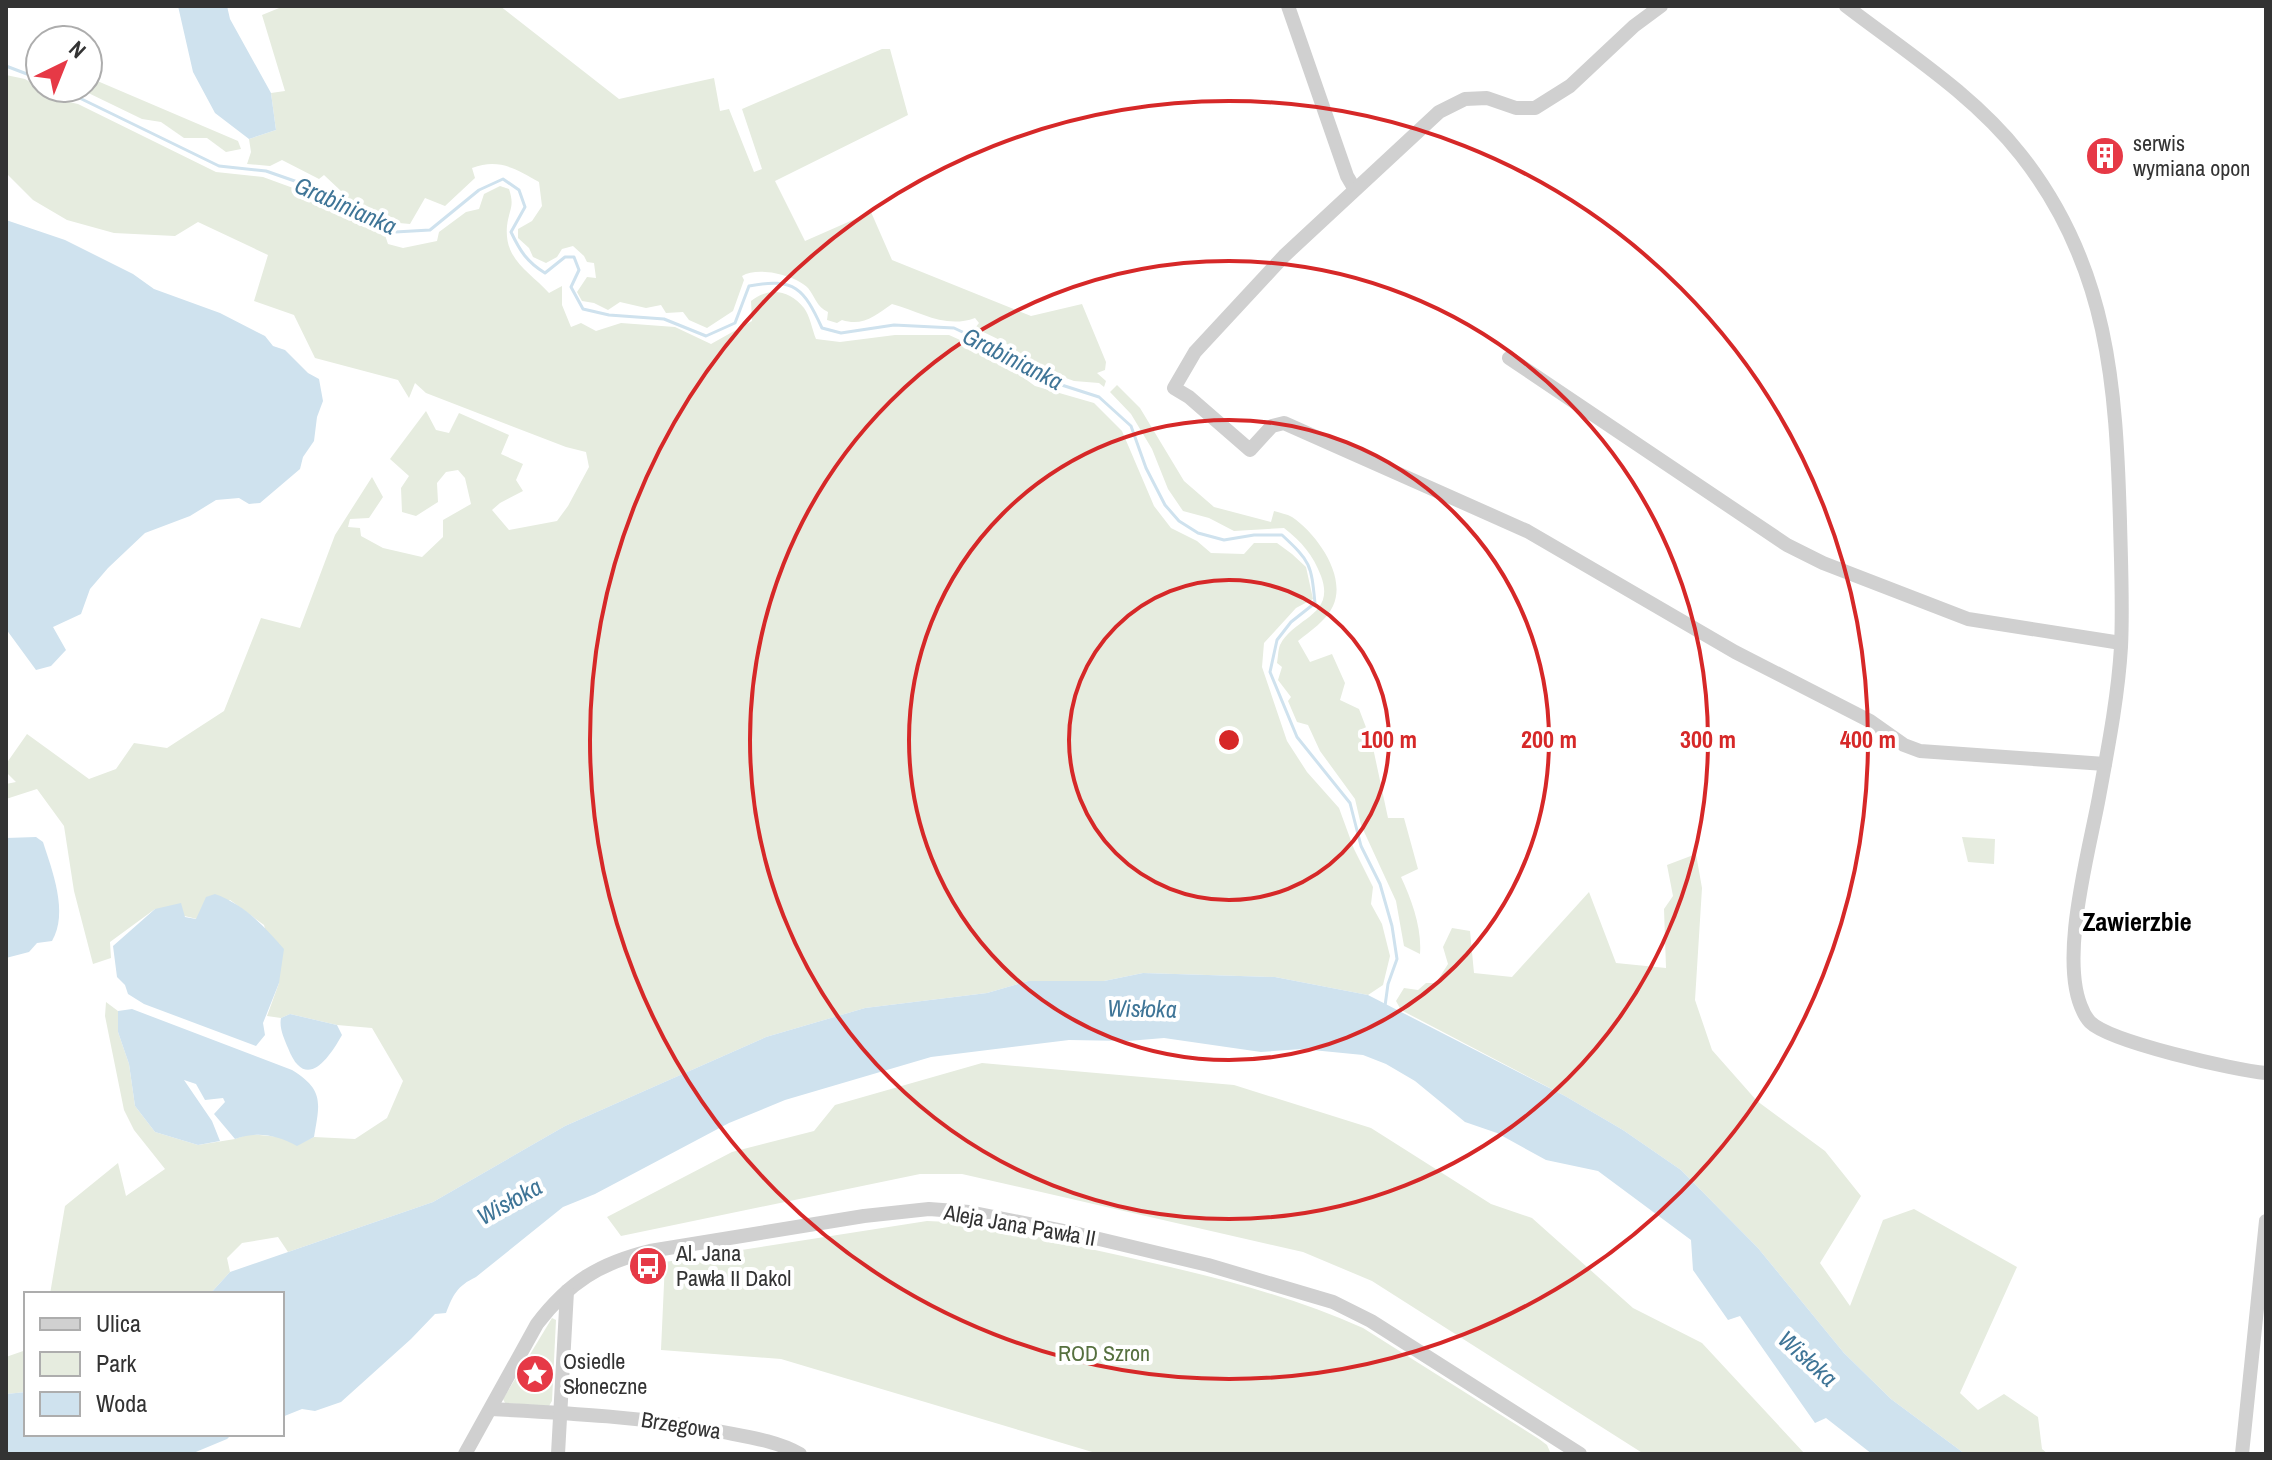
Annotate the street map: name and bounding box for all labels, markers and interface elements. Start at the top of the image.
north arrow [24,24,104,104]
text: N [63,34,93,65]
place label: serwis wymiana opon [2133,128,2250,183]
building icon: serwis wymiana opon [2084,135,2126,177]
water label: Grabinianka [290,168,402,242]
water label: Grabinianka [957,319,1069,397]
text: 100 m [1361,723,1417,755]
text: 200 m [1521,723,1577,755]
text: 300 m [1680,723,1736,755]
text: 400 m [1840,723,1896,755]
centre of rings [1215,726,1243,754]
district label: Zawierzbie [2082,904,2192,939]
water label: Wisłoka [1107,991,1177,1025]
water label: Wisłoka [471,1170,547,1232]
street label: Aleja Jana Pawła II [941,1197,1098,1253]
place label: Al. Jana Pawła II Dakol [675,1238,791,1293]
bus stop icon: Al. Jana Pawła II Dakol [627,1245,669,1287]
legend [24,1292,284,1436]
text: Ulica [96,1307,141,1339]
water label: Wisłoka [1771,1323,1845,1393]
park label: ROD Szron [1058,1338,1150,1368]
place label: Osiedle Słoneczne [563,1346,647,1401]
text: Park [96,1347,137,1379]
place icon: Osiedle Słoneczne [514,1353,556,1395]
text: Woda [96,1387,147,1419]
street label: Brzegowa [639,1404,723,1446]

